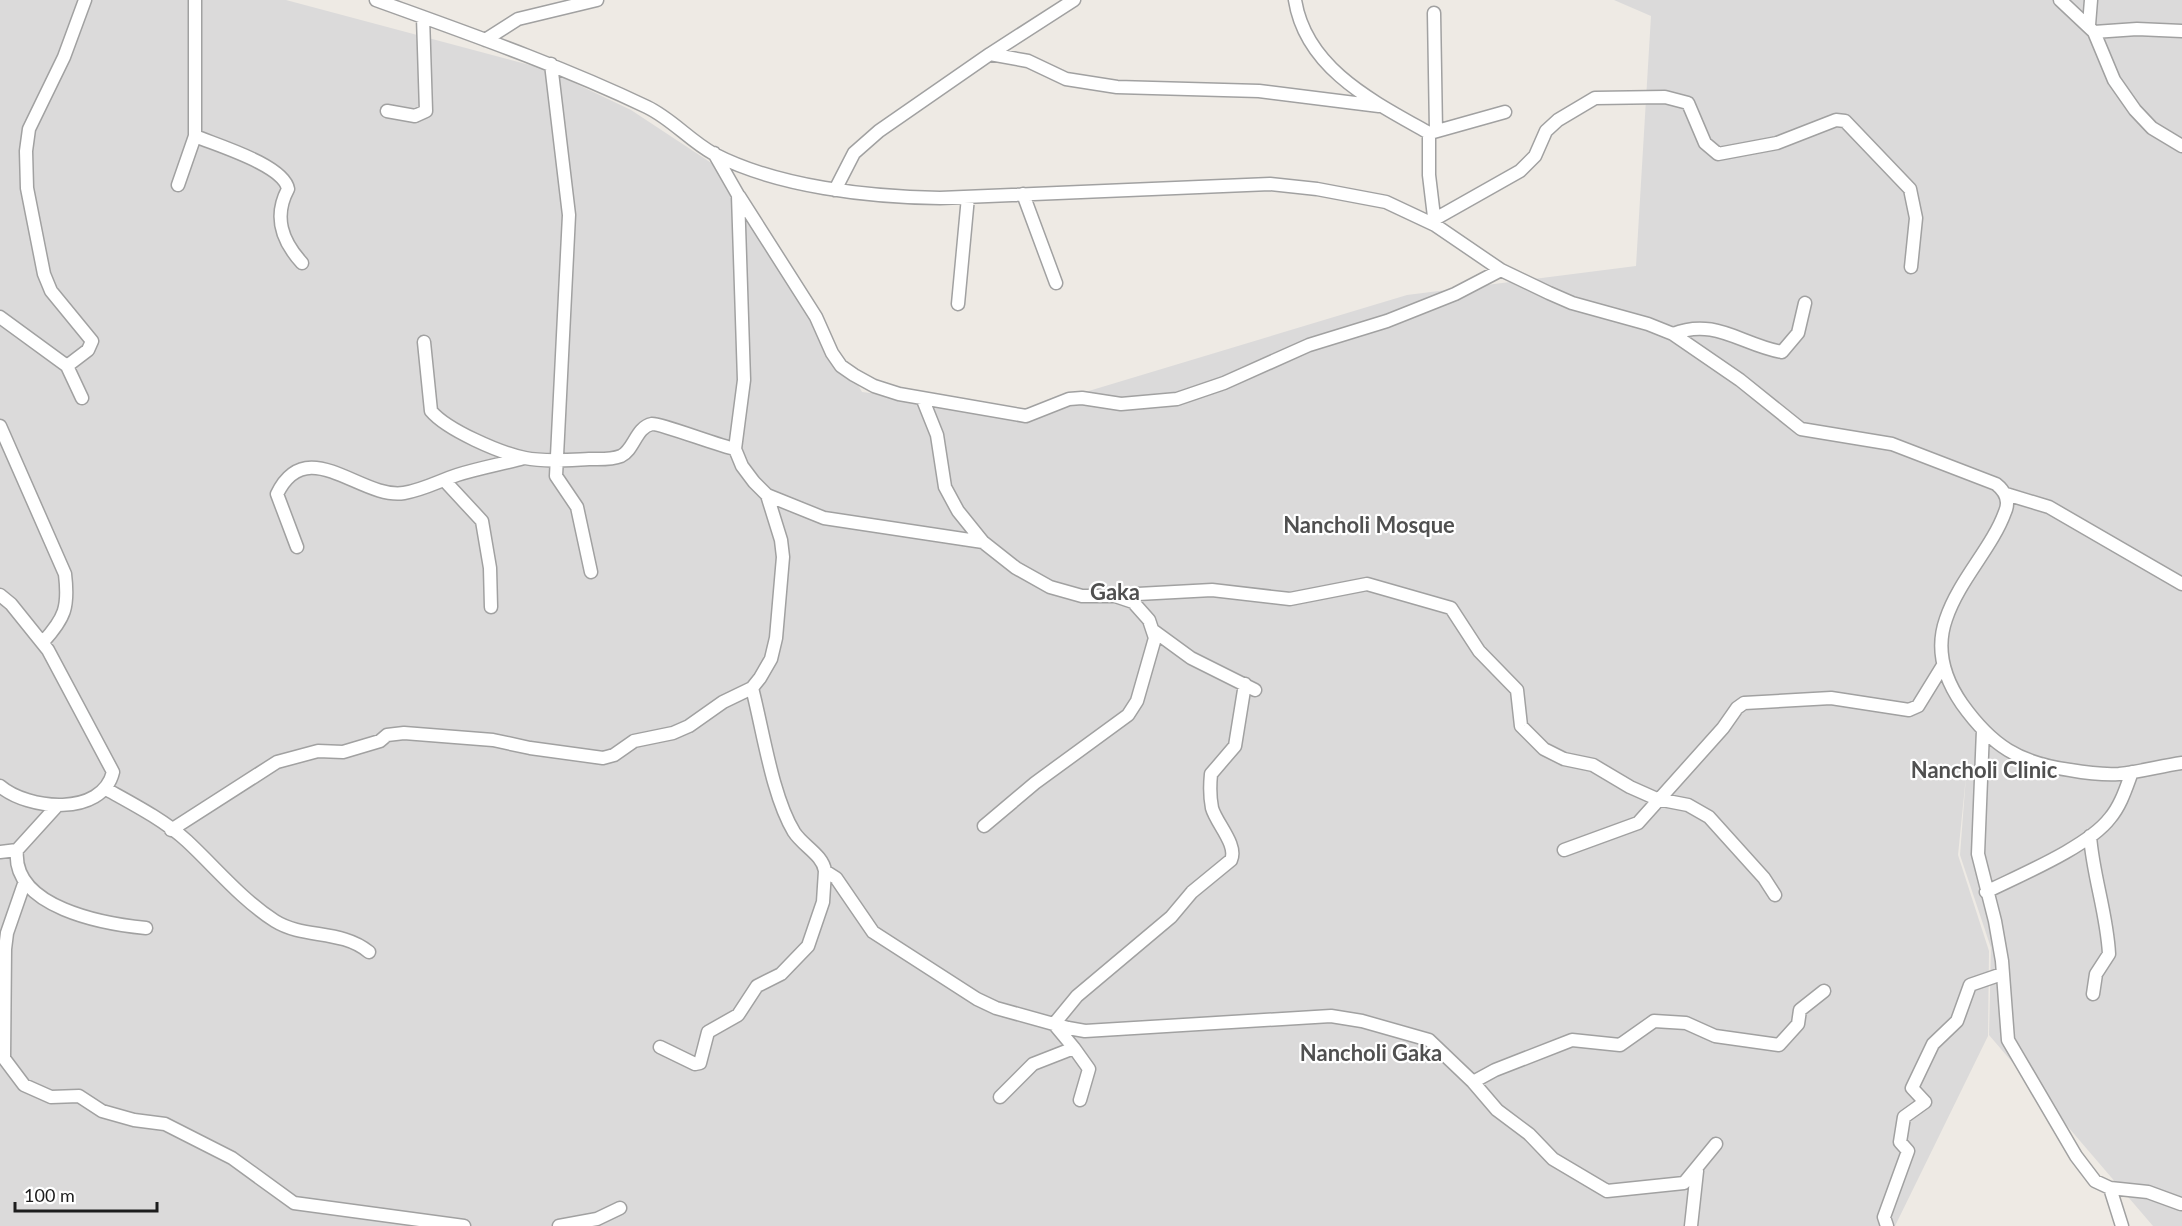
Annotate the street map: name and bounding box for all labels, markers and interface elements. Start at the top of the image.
district label: Nancholi Mosque [1283,511,1455,538]
district label: Gaka [1090,578,1140,605]
district label: Nancholi Clinic [1911,756,2058,783]
district label: Nancholi Gaka [1300,1039,1442,1066]
scale bar [15,1175,158,1213]
text: 100 m [24,1184,75,1206]

